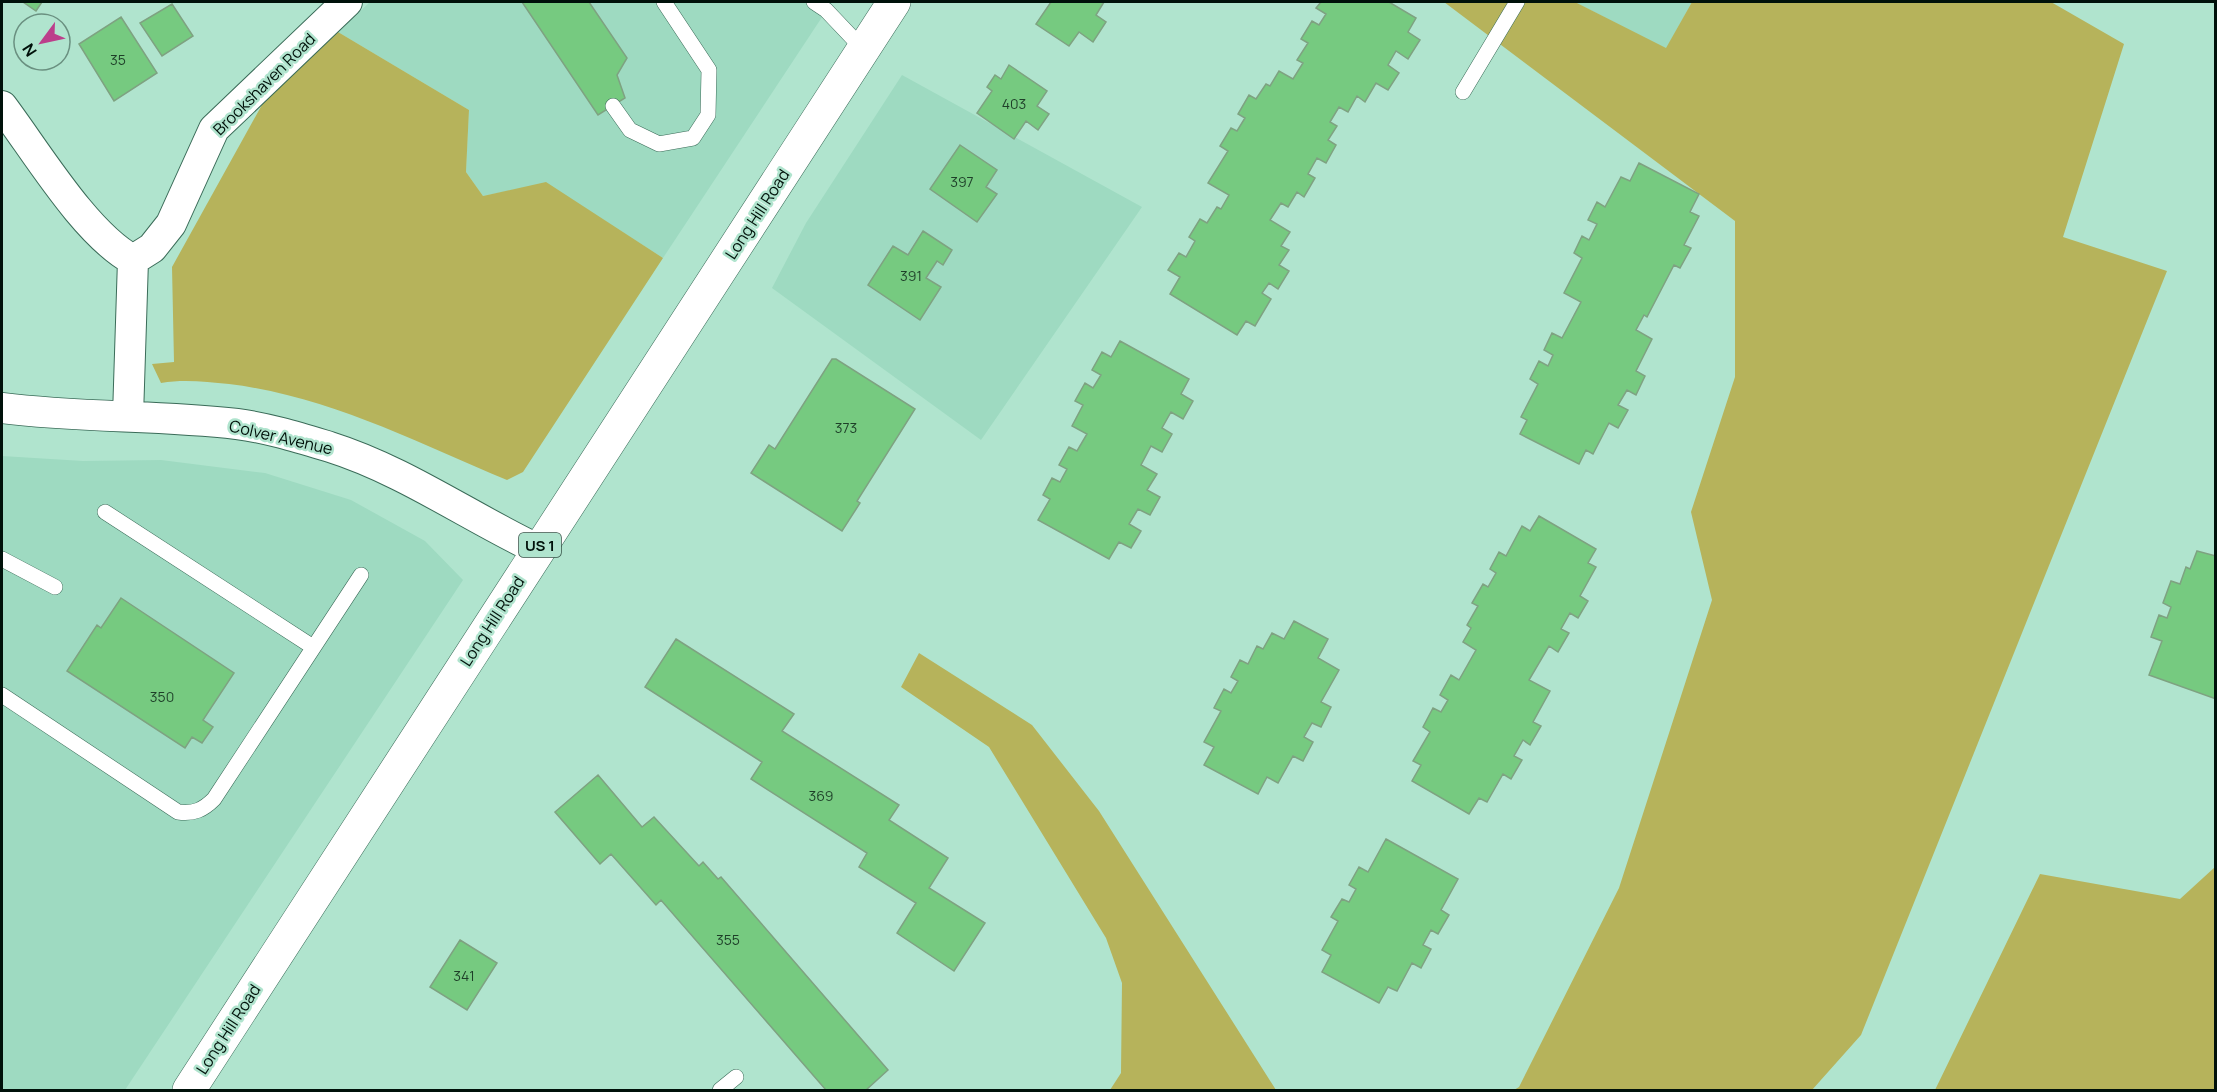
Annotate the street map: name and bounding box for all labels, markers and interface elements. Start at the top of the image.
north arrow [12,12,72,72]
street label: Brookshaven Road [208,28,320,140]
text: N [17,39,42,61]
house number: 35 [110,50,126,69]
house number: 403 [1002,94,1026,113]
street label: Long Hill Road [720,165,794,263]
house number: 397 [950,172,974,191]
house number: 391 [900,266,922,285]
street label: Colver Avenue [227,414,335,460]
house number: 373 [835,418,857,437]
road number: US 1 [519,533,561,557]
street label: Long Hill Road [455,572,529,670]
house number: 350 [150,687,174,706]
house number: 369 [809,786,833,805]
house number: 355 [716,930,740,949]
house number: 341 [453,966,475,985]
street label: Long Hill Road [191,980,265,1078]

